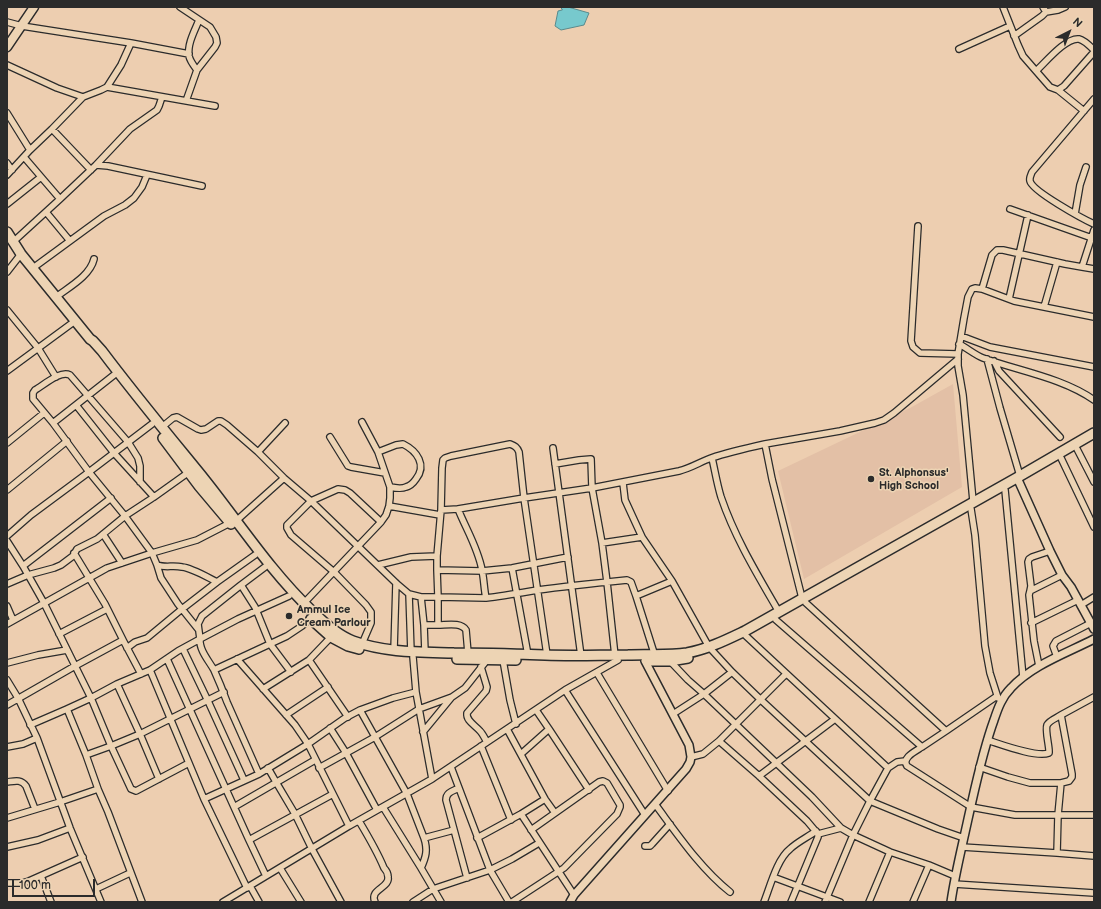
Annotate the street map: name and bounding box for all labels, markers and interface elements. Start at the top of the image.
north arrow [1049,12,1089,52]
text: N [1070,15,1085,30]
place label: St. Alphonsus' High School [879,466,948,492]
marker: St. Alphonsus' High School [866,474,876,484]
place label: Ammul Ice Cream Parlour [297,603,371,629]
marker: Ammul Ice Cream Parlour [284,611,294,621]
scale bar [14,871,97,897]
text: 100 m [19,878,51,893]

